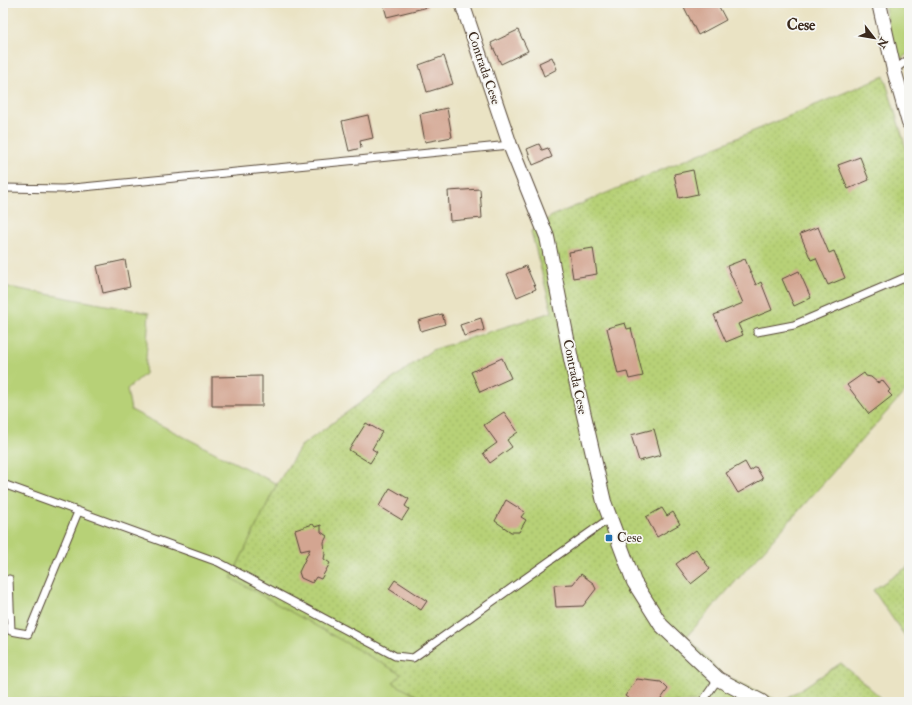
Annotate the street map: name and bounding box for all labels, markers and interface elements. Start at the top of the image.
district label: Cese [787,16,816,35]
north arrow [854,18,894,58]
street label: Contrada Cese [464,29,504,107]
text: N [873,34,891,51]
street label: Contrada Cese [559,338,591,416]
place label: Cese [617,530,642,546]
marker: Cese [604,533,614,543]

